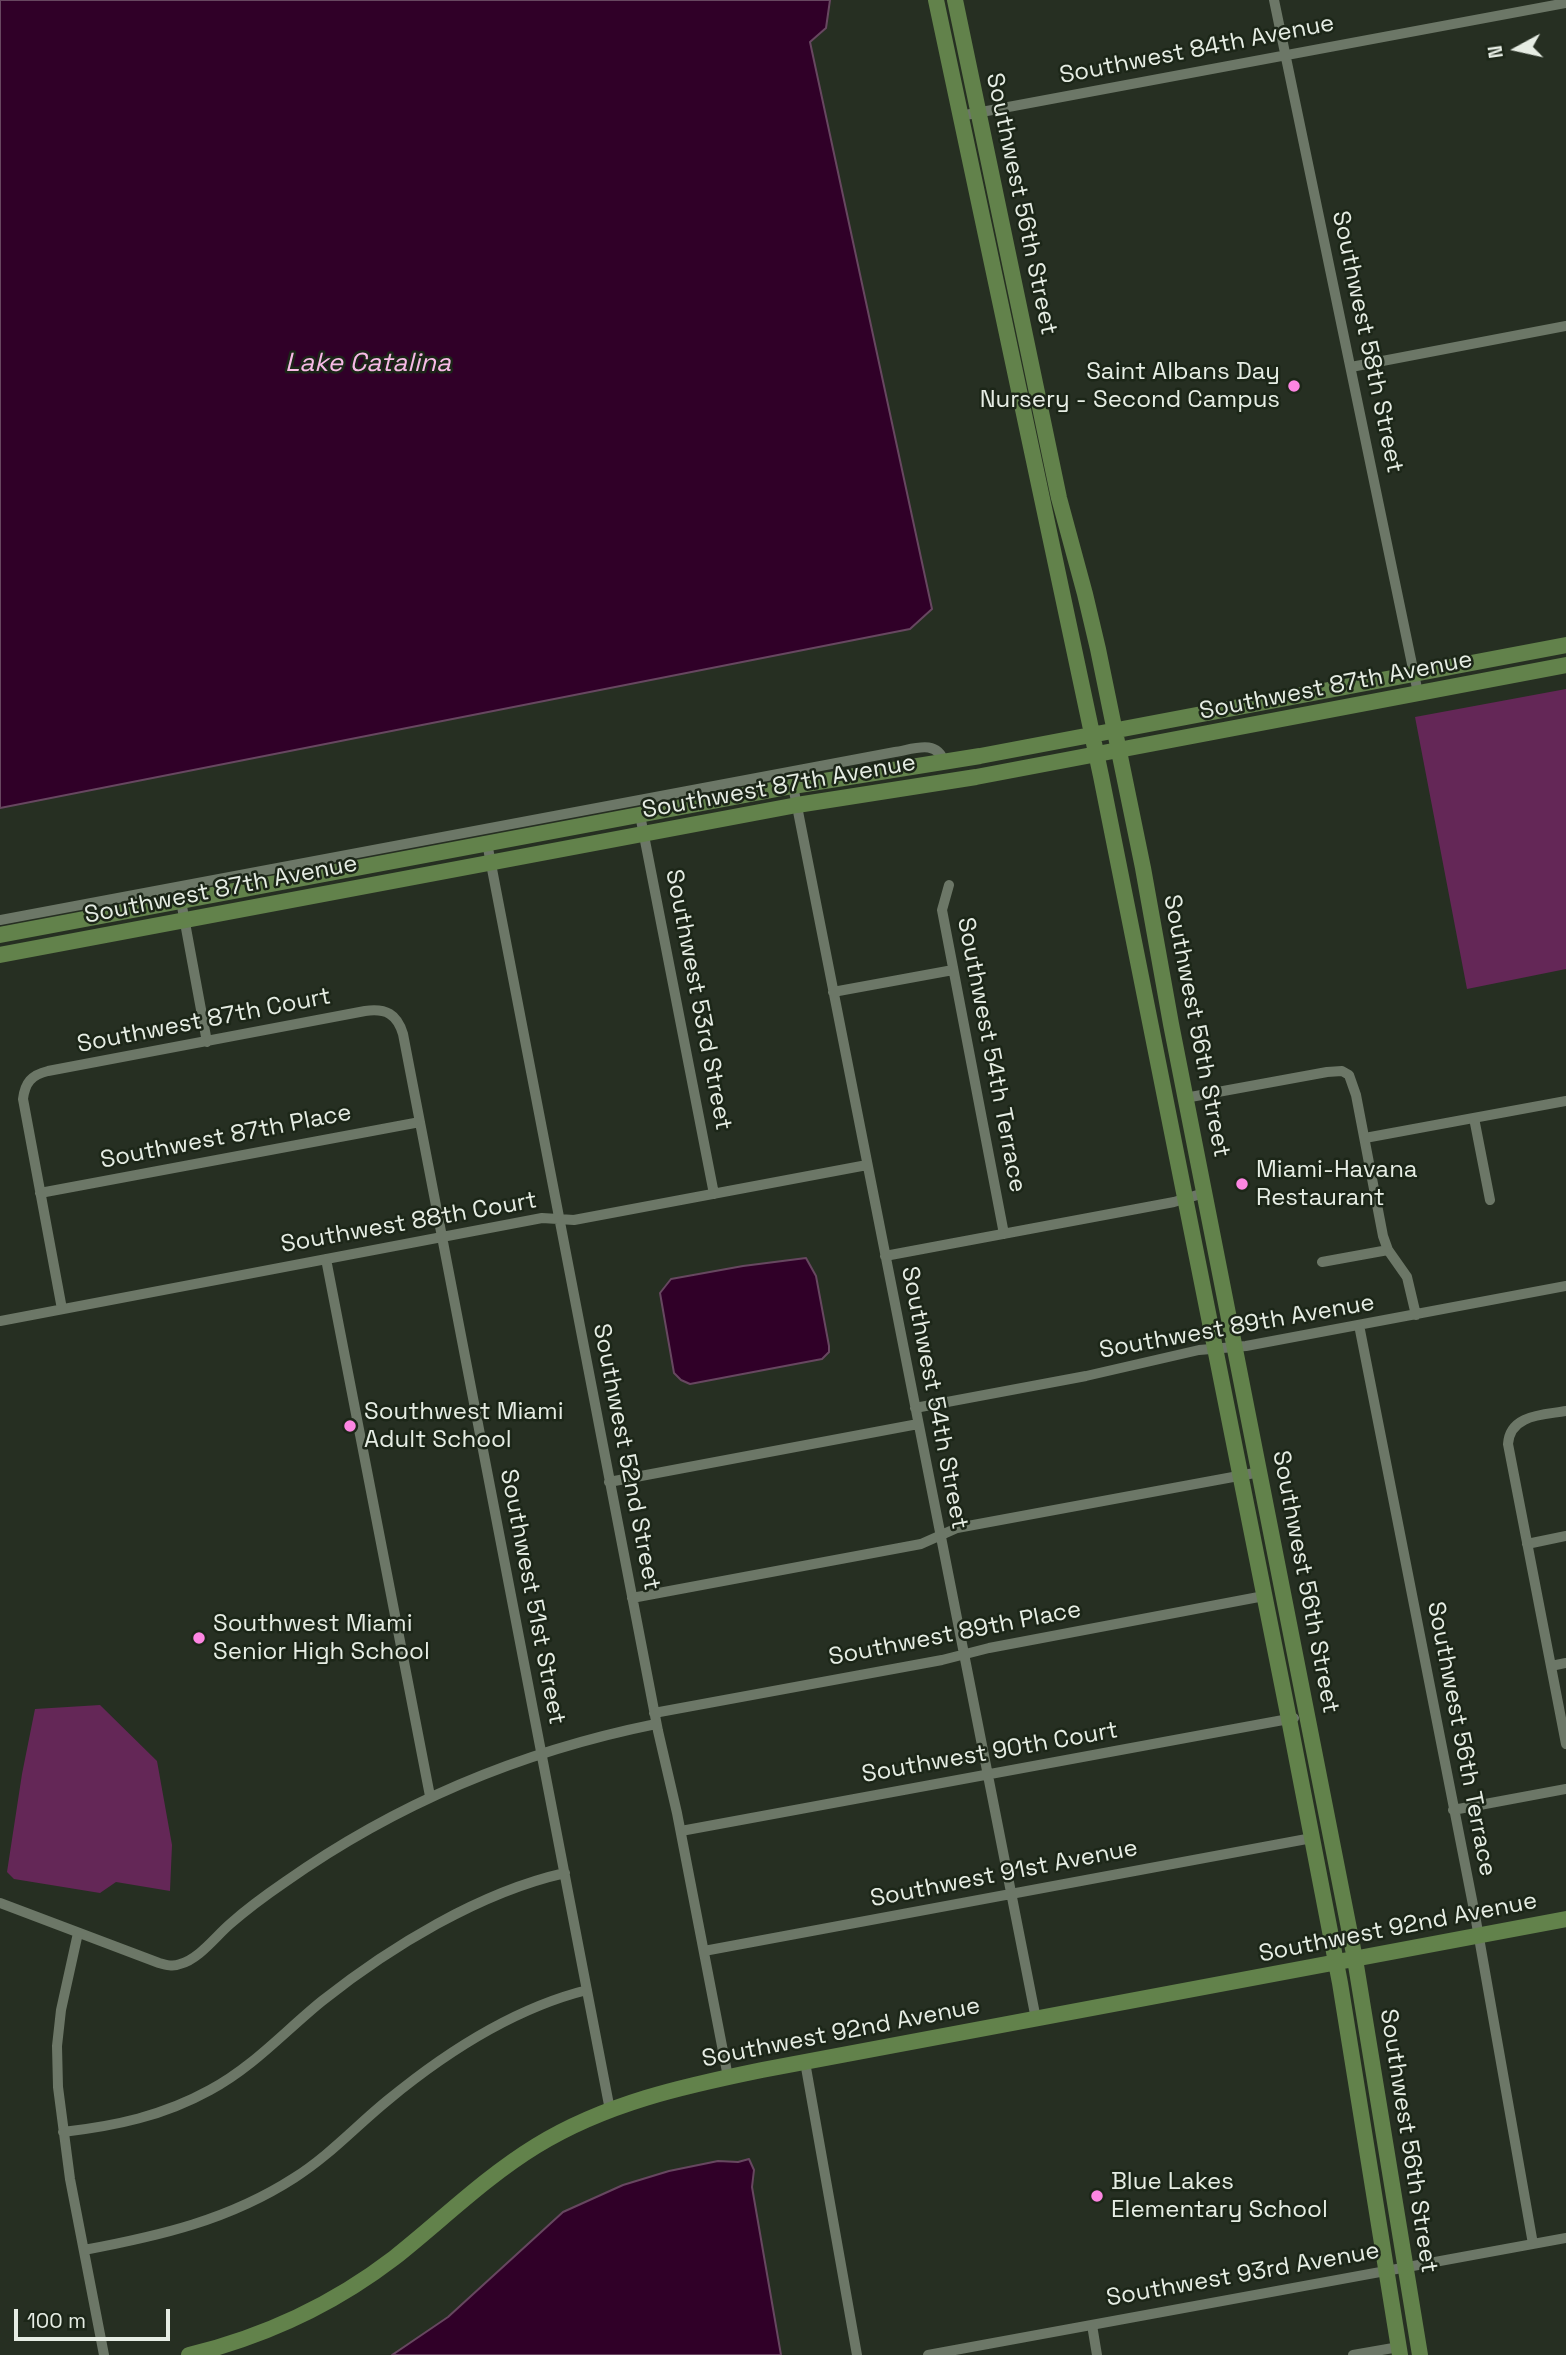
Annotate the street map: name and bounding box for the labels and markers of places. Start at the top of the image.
place label: Saint Albans Day Nursery - Second Campus [980,358,1280,414]
marker: Saint Albans Day Nursery - Second Campus [1286,378,1302,394]
place label: Miami-Havana Restaurant [1256,1156,1418,1212]
marker: Miami-Havana Restaurant [1234,1176,1250,1192]
place label: Southwest Miami Adult School [364,1398,564,1454]
marker: Southwest Miami Adult School [342,1418,358,1434]
place label: Southwest Miami Senior High School [213,1610,430,1666]
marker: Southwest Miami Senior High School [191,1630,207,1646]
place label: Blue Lakes Elementary School [1111,2168,1328,2224]
marker: Blue Lakes Elementary School [1089,2188,1105,2204]

